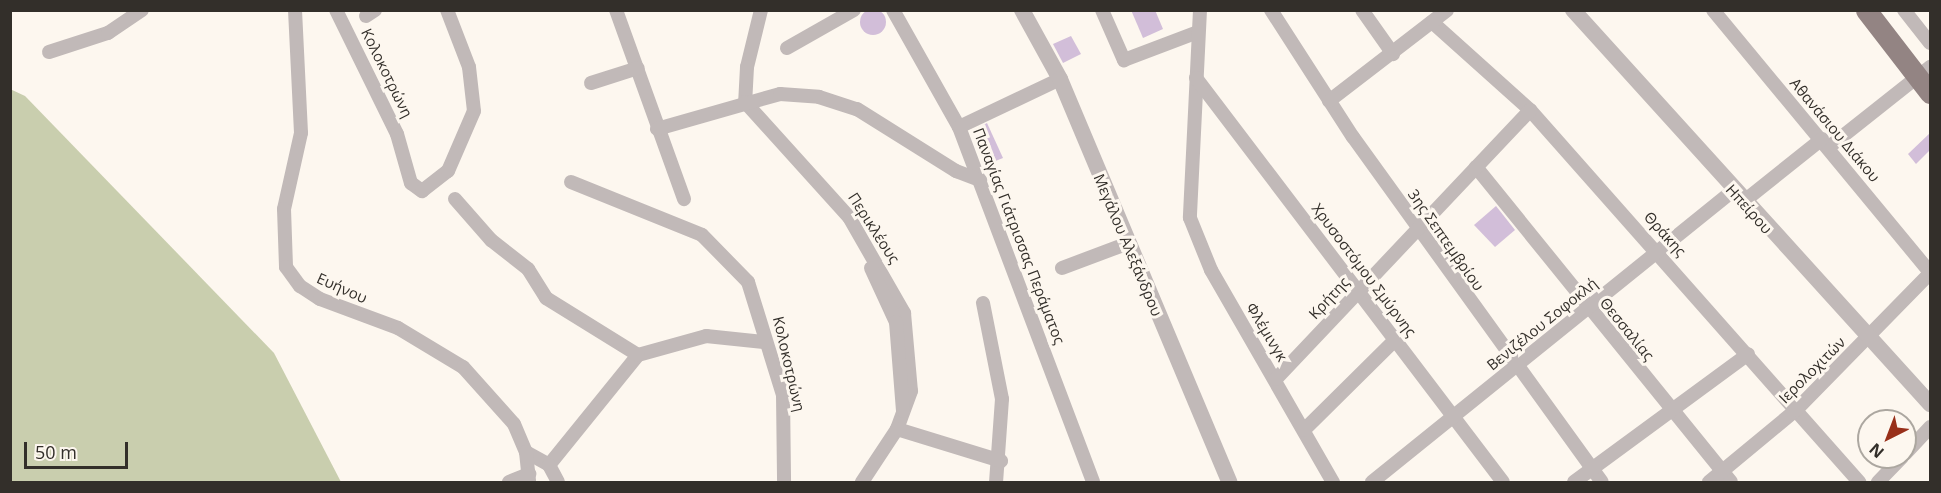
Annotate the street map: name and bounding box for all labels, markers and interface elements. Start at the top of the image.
street label: Κολοκοτρώνη [358,25,416,121]
street label: Αθανάσιου Διάκου [1786,74,1884,186]
street label: Παναγίας Γιάτρισσας Περάματος [969,125,1069,347]
street label: Μεγάλου Αλεξάνδρου [1090,171,1166,319]
street label: Ηπείρου [1722,181,1776,237]
street label: 3ης Σεπτεμβρίου [1404,186,1488,294]
street label: Περικλέους [844,189,904,267]
street label: Χρυσοστόμου Σμύρνης [1308,200,1420,340]
street label: Θράκης [1640,208,1690,260]
street label: Ευήνου [314,269,370,307]
street label: Κρήτης [1305,273,1353,323]
street label: Βενιζέλου Σοφοκλή [1483,274,1601,374]
street label: Θεσσαλίας [1596,294,1658,364]
street label: Φλέμινγκ [1243,299,1291,365]
street label: Κολοκοτρώνη [769,315,809,413]
street label: Ιερολοχιτών [1775,333,1849,407]
north arrow [1857,409,1917,469]
scale bar [27,430,130,468]
text: N [1864,438,1888,463]
text: 50 m [35,440,77,464]

